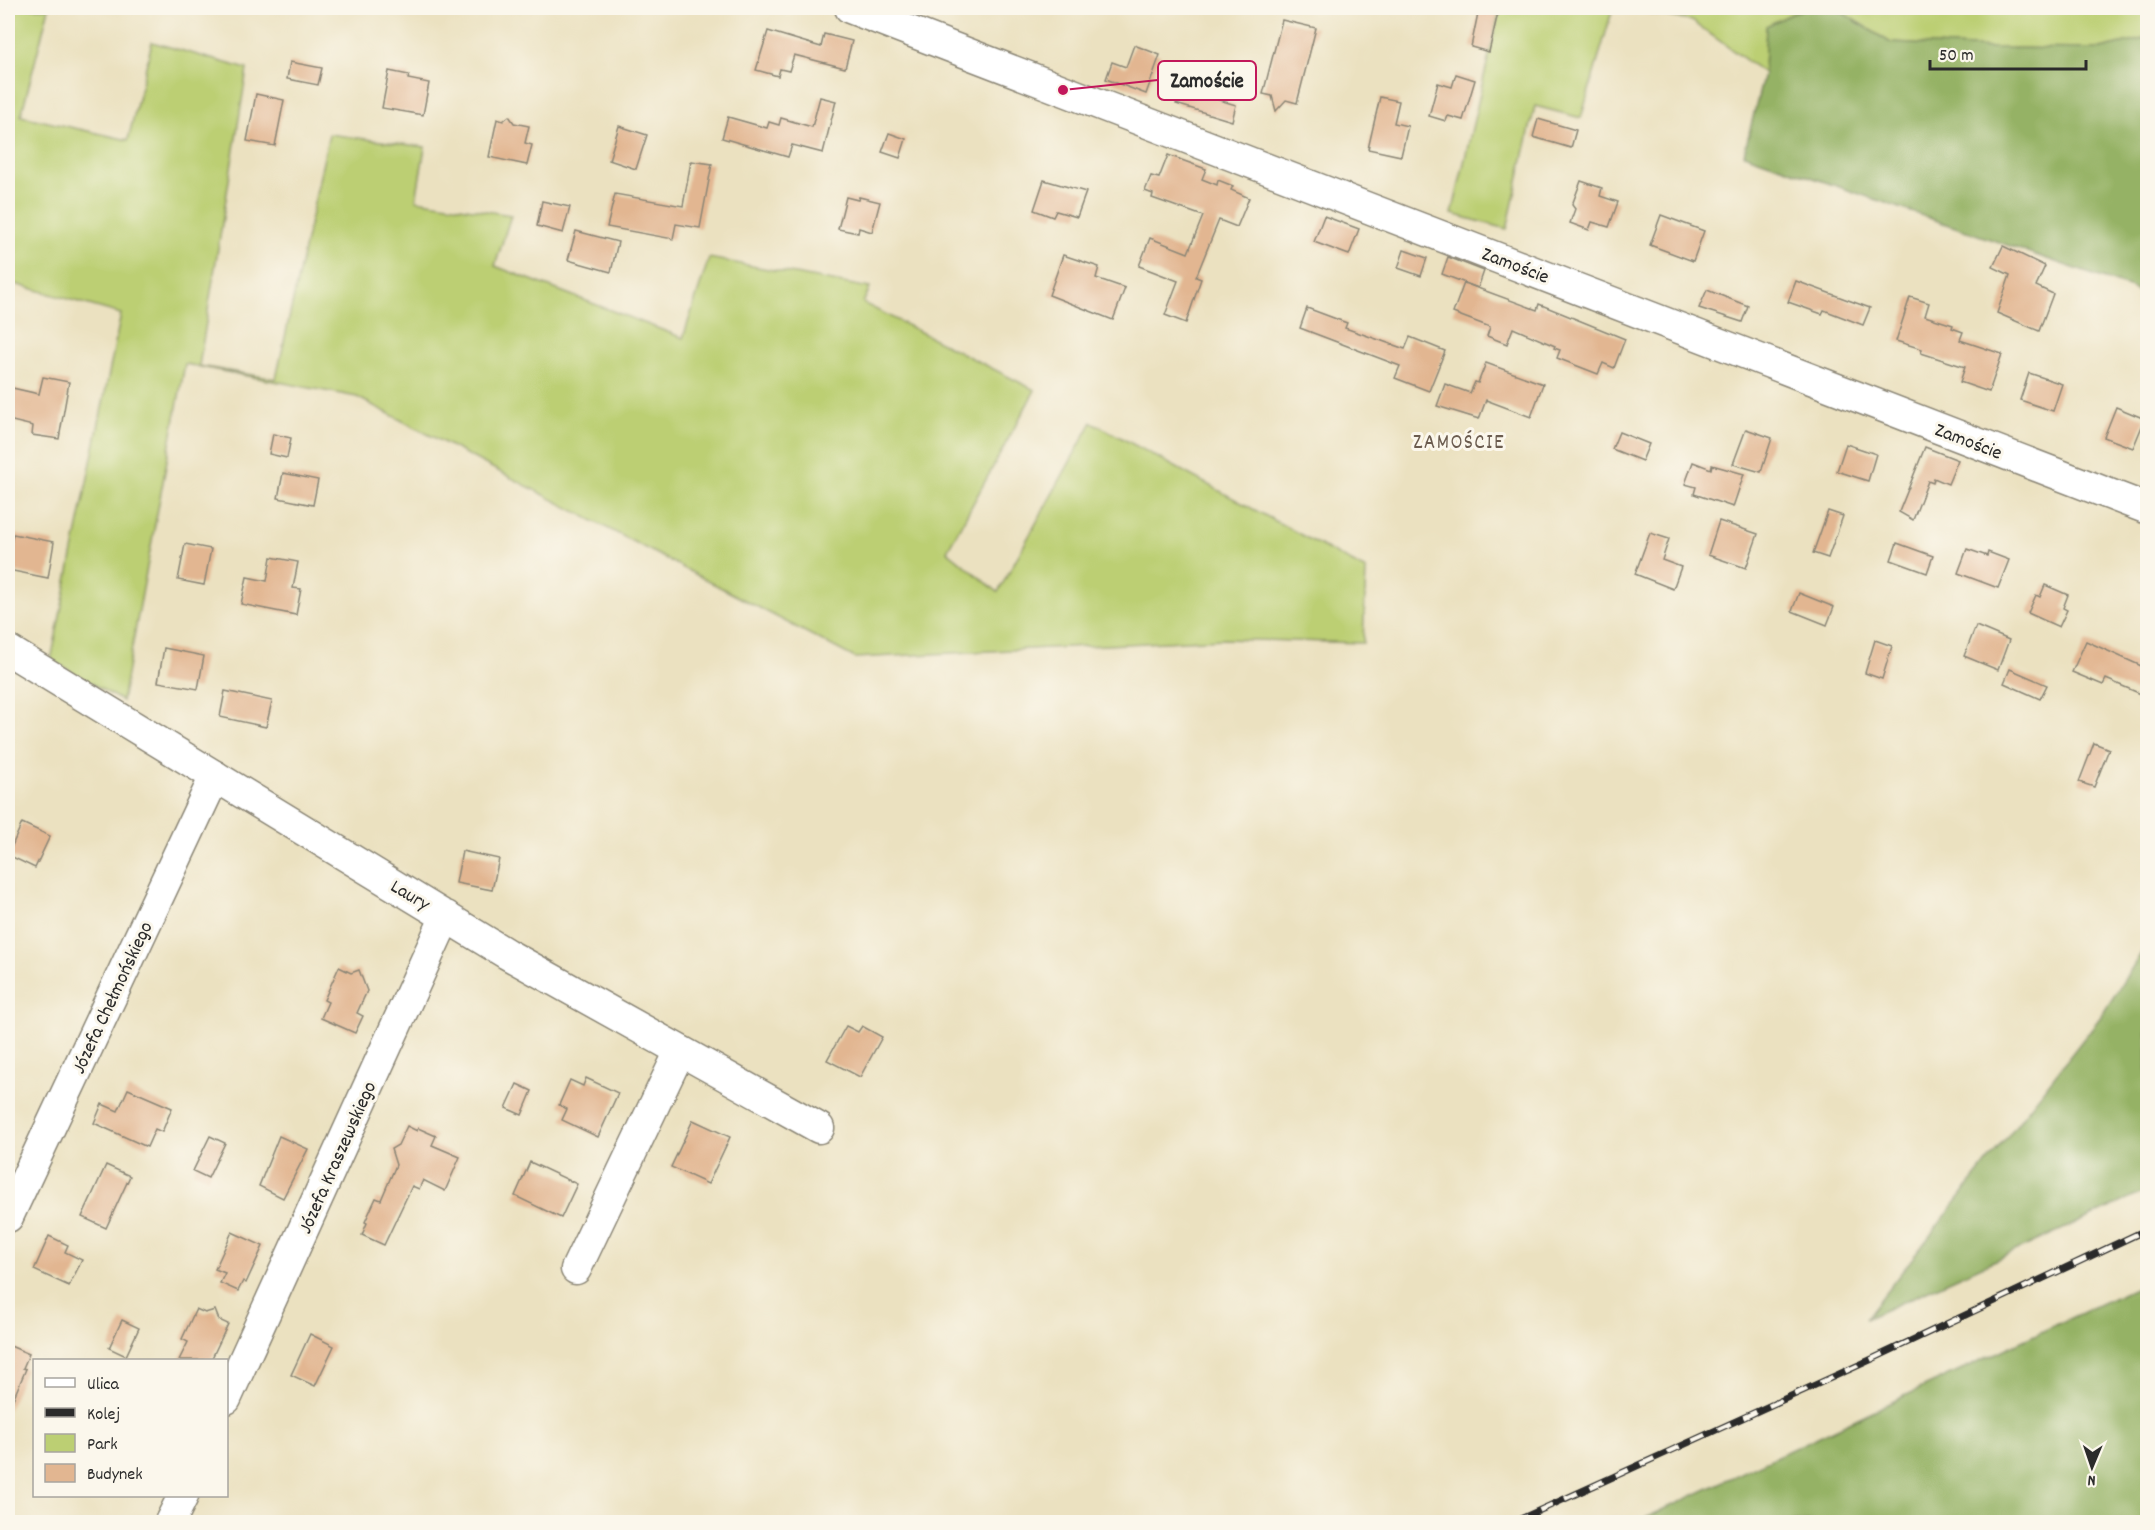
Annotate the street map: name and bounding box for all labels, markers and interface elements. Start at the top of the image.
scale bar [1930,33,2086,71]
text: 50 m [1939,44,1974,69]
callout: Zamoście [1158,61,1256,100]
text: Zamoście [1170,68,1244,98]
street label: Zamoście [1477,241,1553,292]
street label: Zamoście [1930,417,2006,468]
district label: ZAMOŚCIE [1413,429,1505,459]
street label: Laury [384,874,435,920]
street label: Józefa Chełmońskiego [66,917,161,1079]
street label: Józefa Kraszewskiego [293,1077,385,1239]
legend [33,1359,228,1497]
text: Ulica [87,1373,119,1398]
text: Kolej [87,1403,120,1428]
text: Park [87,1433,118,1458]
north arrow [2062,1437,2122,1497]
text: Budynek [87,1463,143,1488]
text: N [2087,1468,2096,1491]

